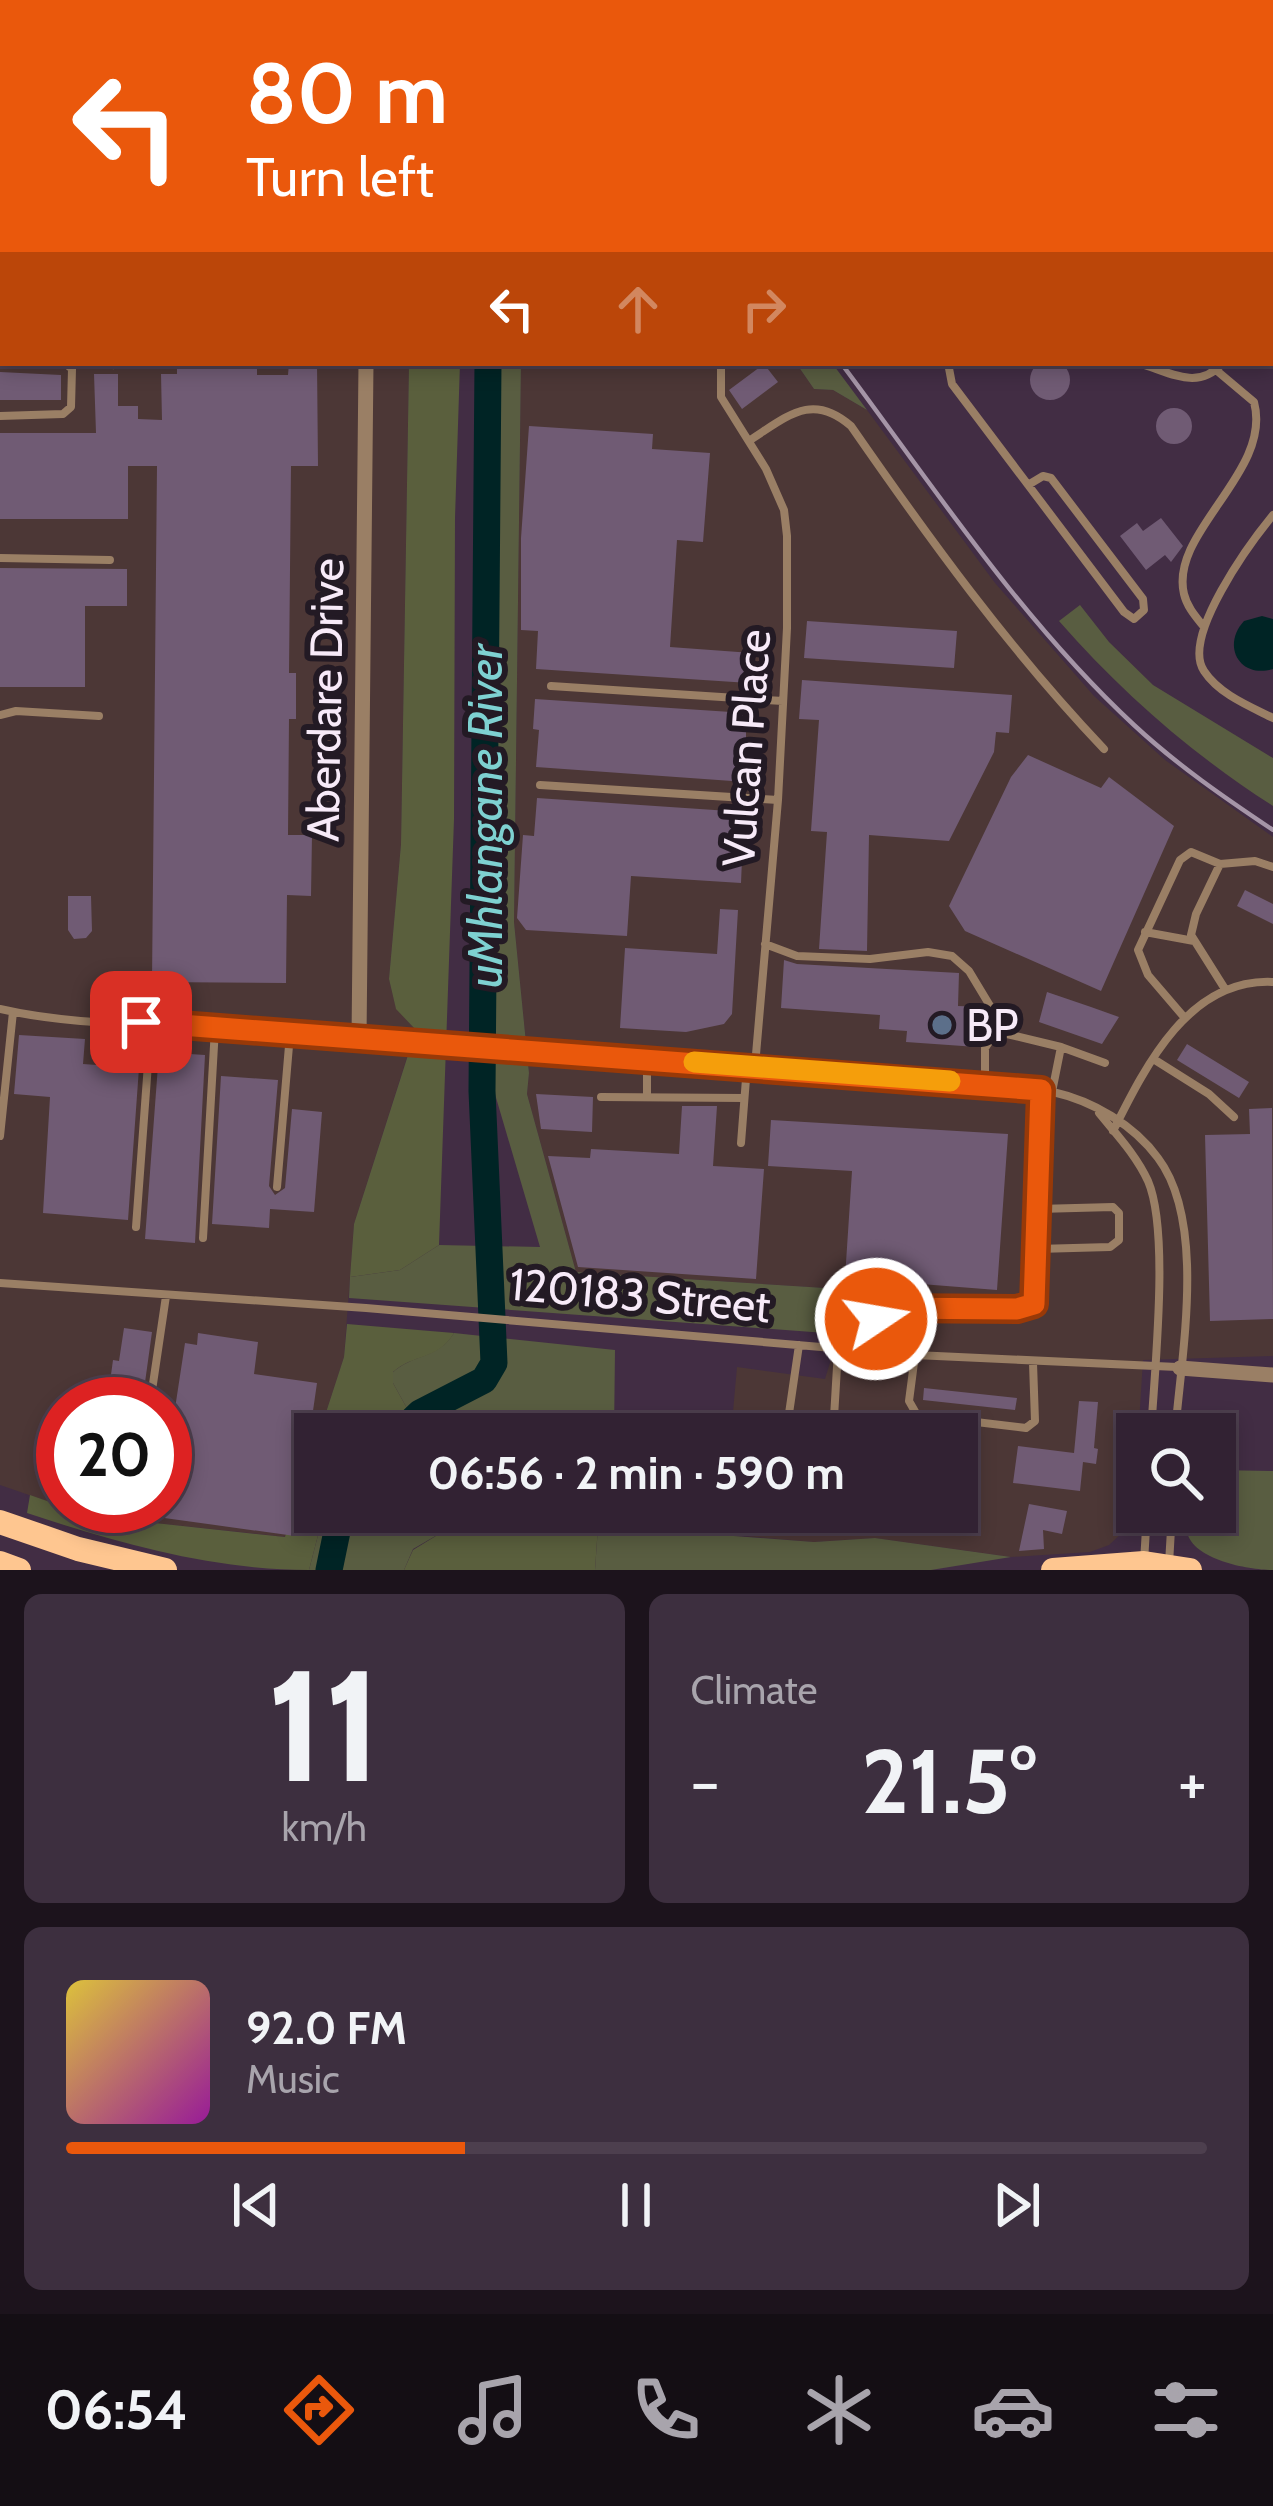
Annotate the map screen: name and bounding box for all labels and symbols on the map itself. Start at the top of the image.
street label: Aberdare Drive [296,558,354,842]
street label: Vulcan Place [711,627,781,869]
water label: uMhlangane River [456,642,514,988]
pin [90,971,192,1073]
place label: BP [966,998,1019,1052]
marker: BP [929,1012,955,1038]
position arrow [813,1256,939,1382]
street label: 120183 Street [507,1257,773,1333]
speed limit sign: 20 [36,1377,192,1533]

